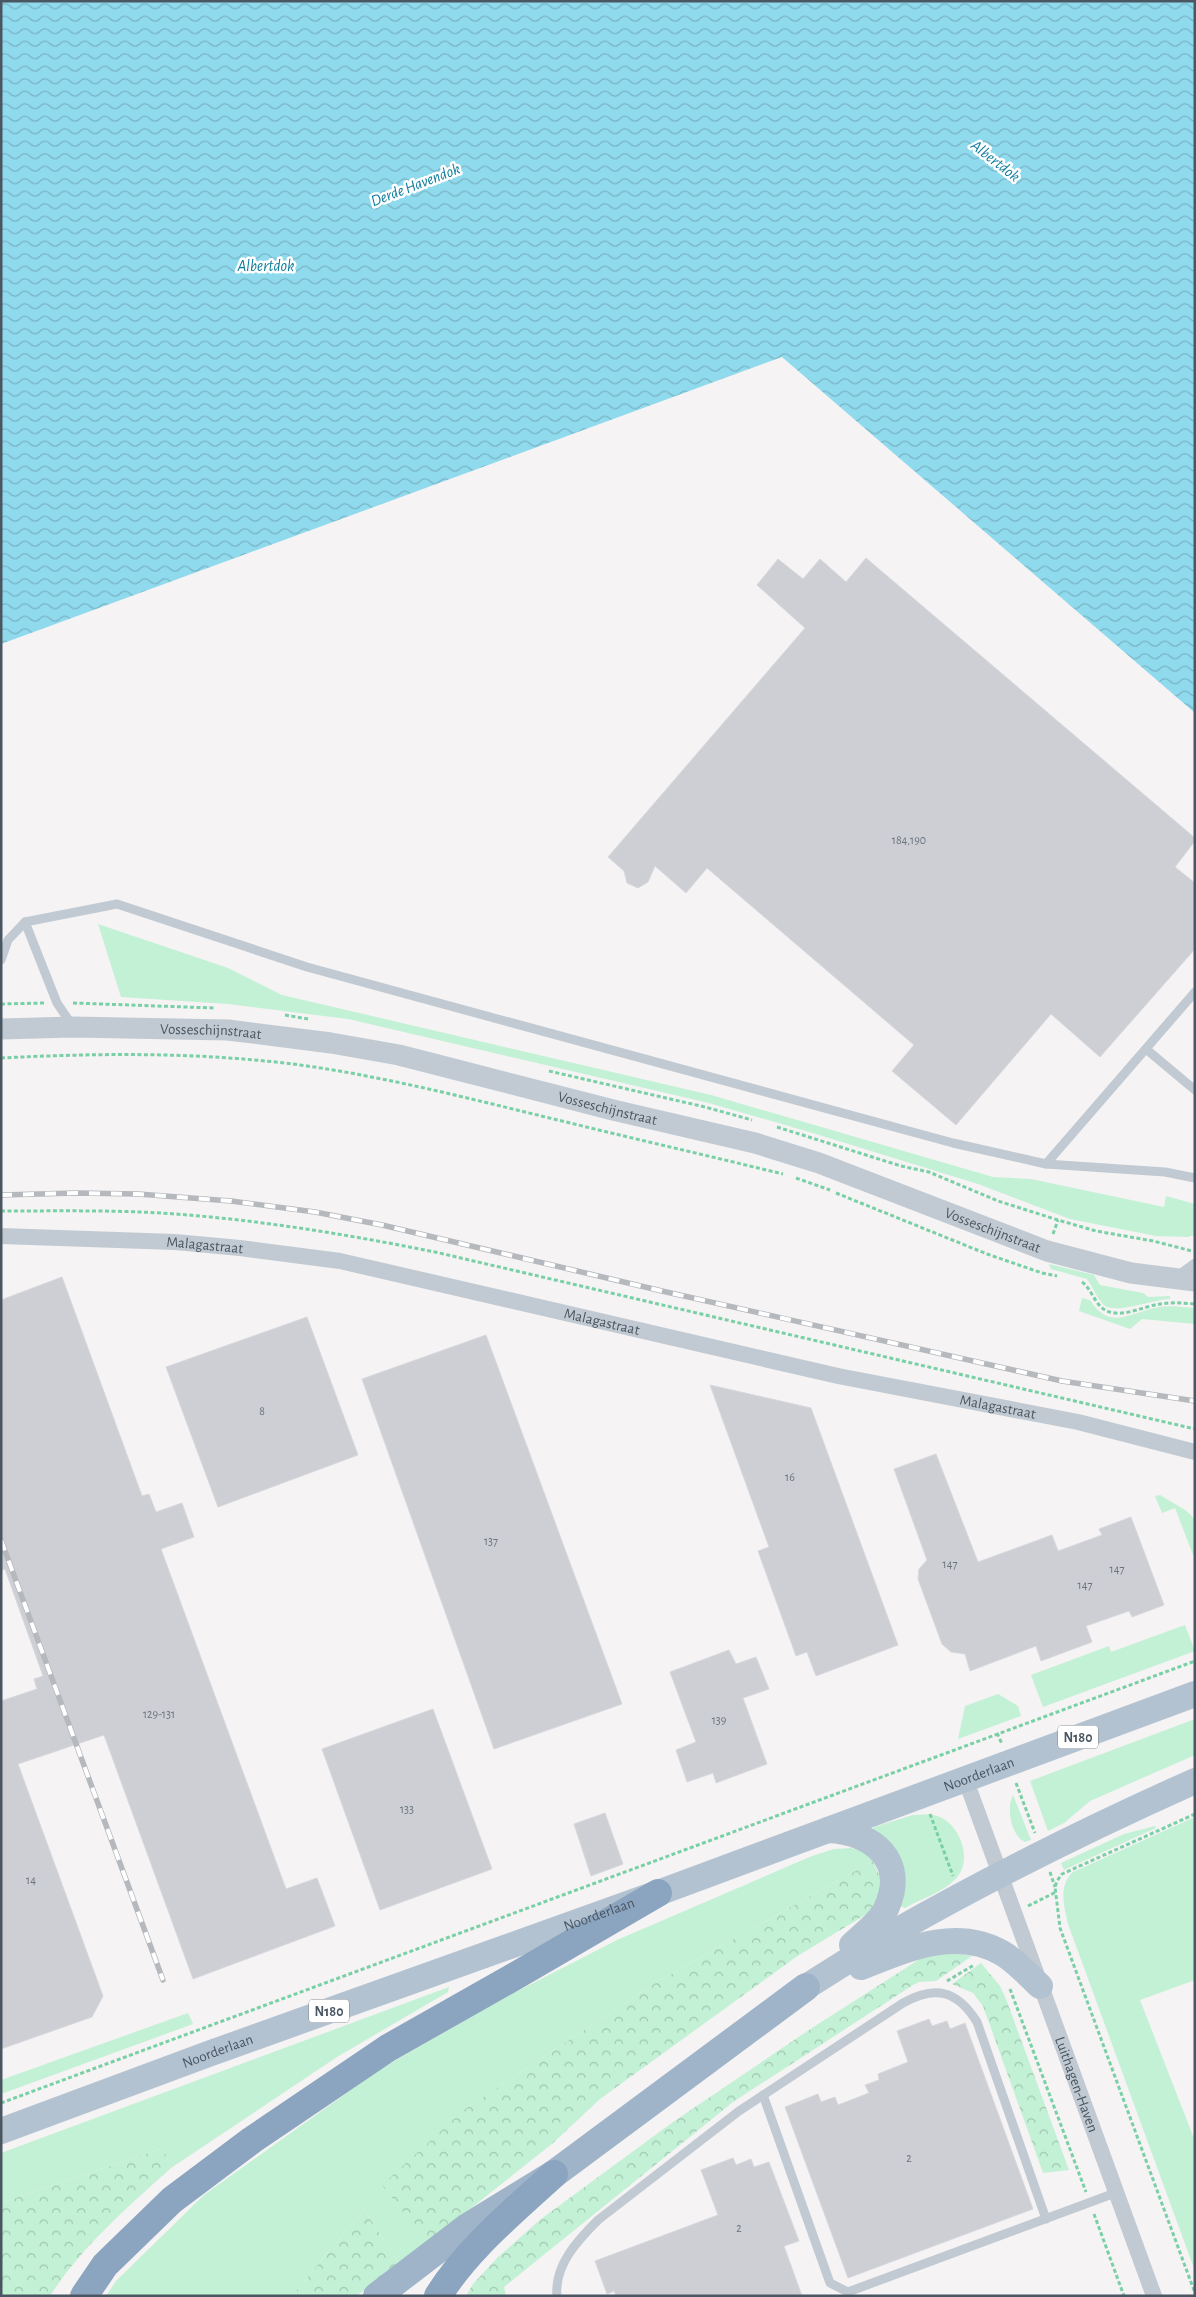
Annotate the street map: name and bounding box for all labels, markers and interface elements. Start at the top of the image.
water label: Albertdok [967,136,1023,185]
water label: Derde Havendok [368,161,462,209]
water label: Albertdok [237,258,294,274]
house number: 184,190 [892,834,926,846]
street label: Vosseschijnstraat [160,1022,263,1042]
street label: Vosseschijnstraat [556,1089,658,1128]
street label: Vosseschijnstraat [943,1205,1043,1256]
street label: Malagastraat [166,1235,244,1256]
street label: Malagastraat [563,1306,641,1338]
street label: Malagastraat [958,1392,1037,1422]
house number: 8 [259,1405,265,1417]
house number: 16 [785,1471,795,1483]
house number: 137 [484,1535,498,1547]
house number: 147 [943,1558,957,1570]
house number: 147 [1110,1563,1124,1575]
house number: 147 [1078,1579,1092,1591]
house number: 129-131 [143,1708,175,1720]
house number: 139 [712,1714,727,1726]
road number: N180 [1058,1725,1098,1748]
street label: Noorderlaan [942,1755,1016,1794]
house number: 133 [400,1803,414,1815]
house number: 14 [26,1874,36,1886]
street label: Noorderlaan [562,1895,636,1934]
road number: N180 [309,2000,349,2022]
street label: Noorderlaan [180,2032,255,2071]
street label: Luithagen-Haven [1052,2035,1101,2134]
house number: 2 [906,2152,912,2164]
house number: 2 [736,2222,742,2234]

